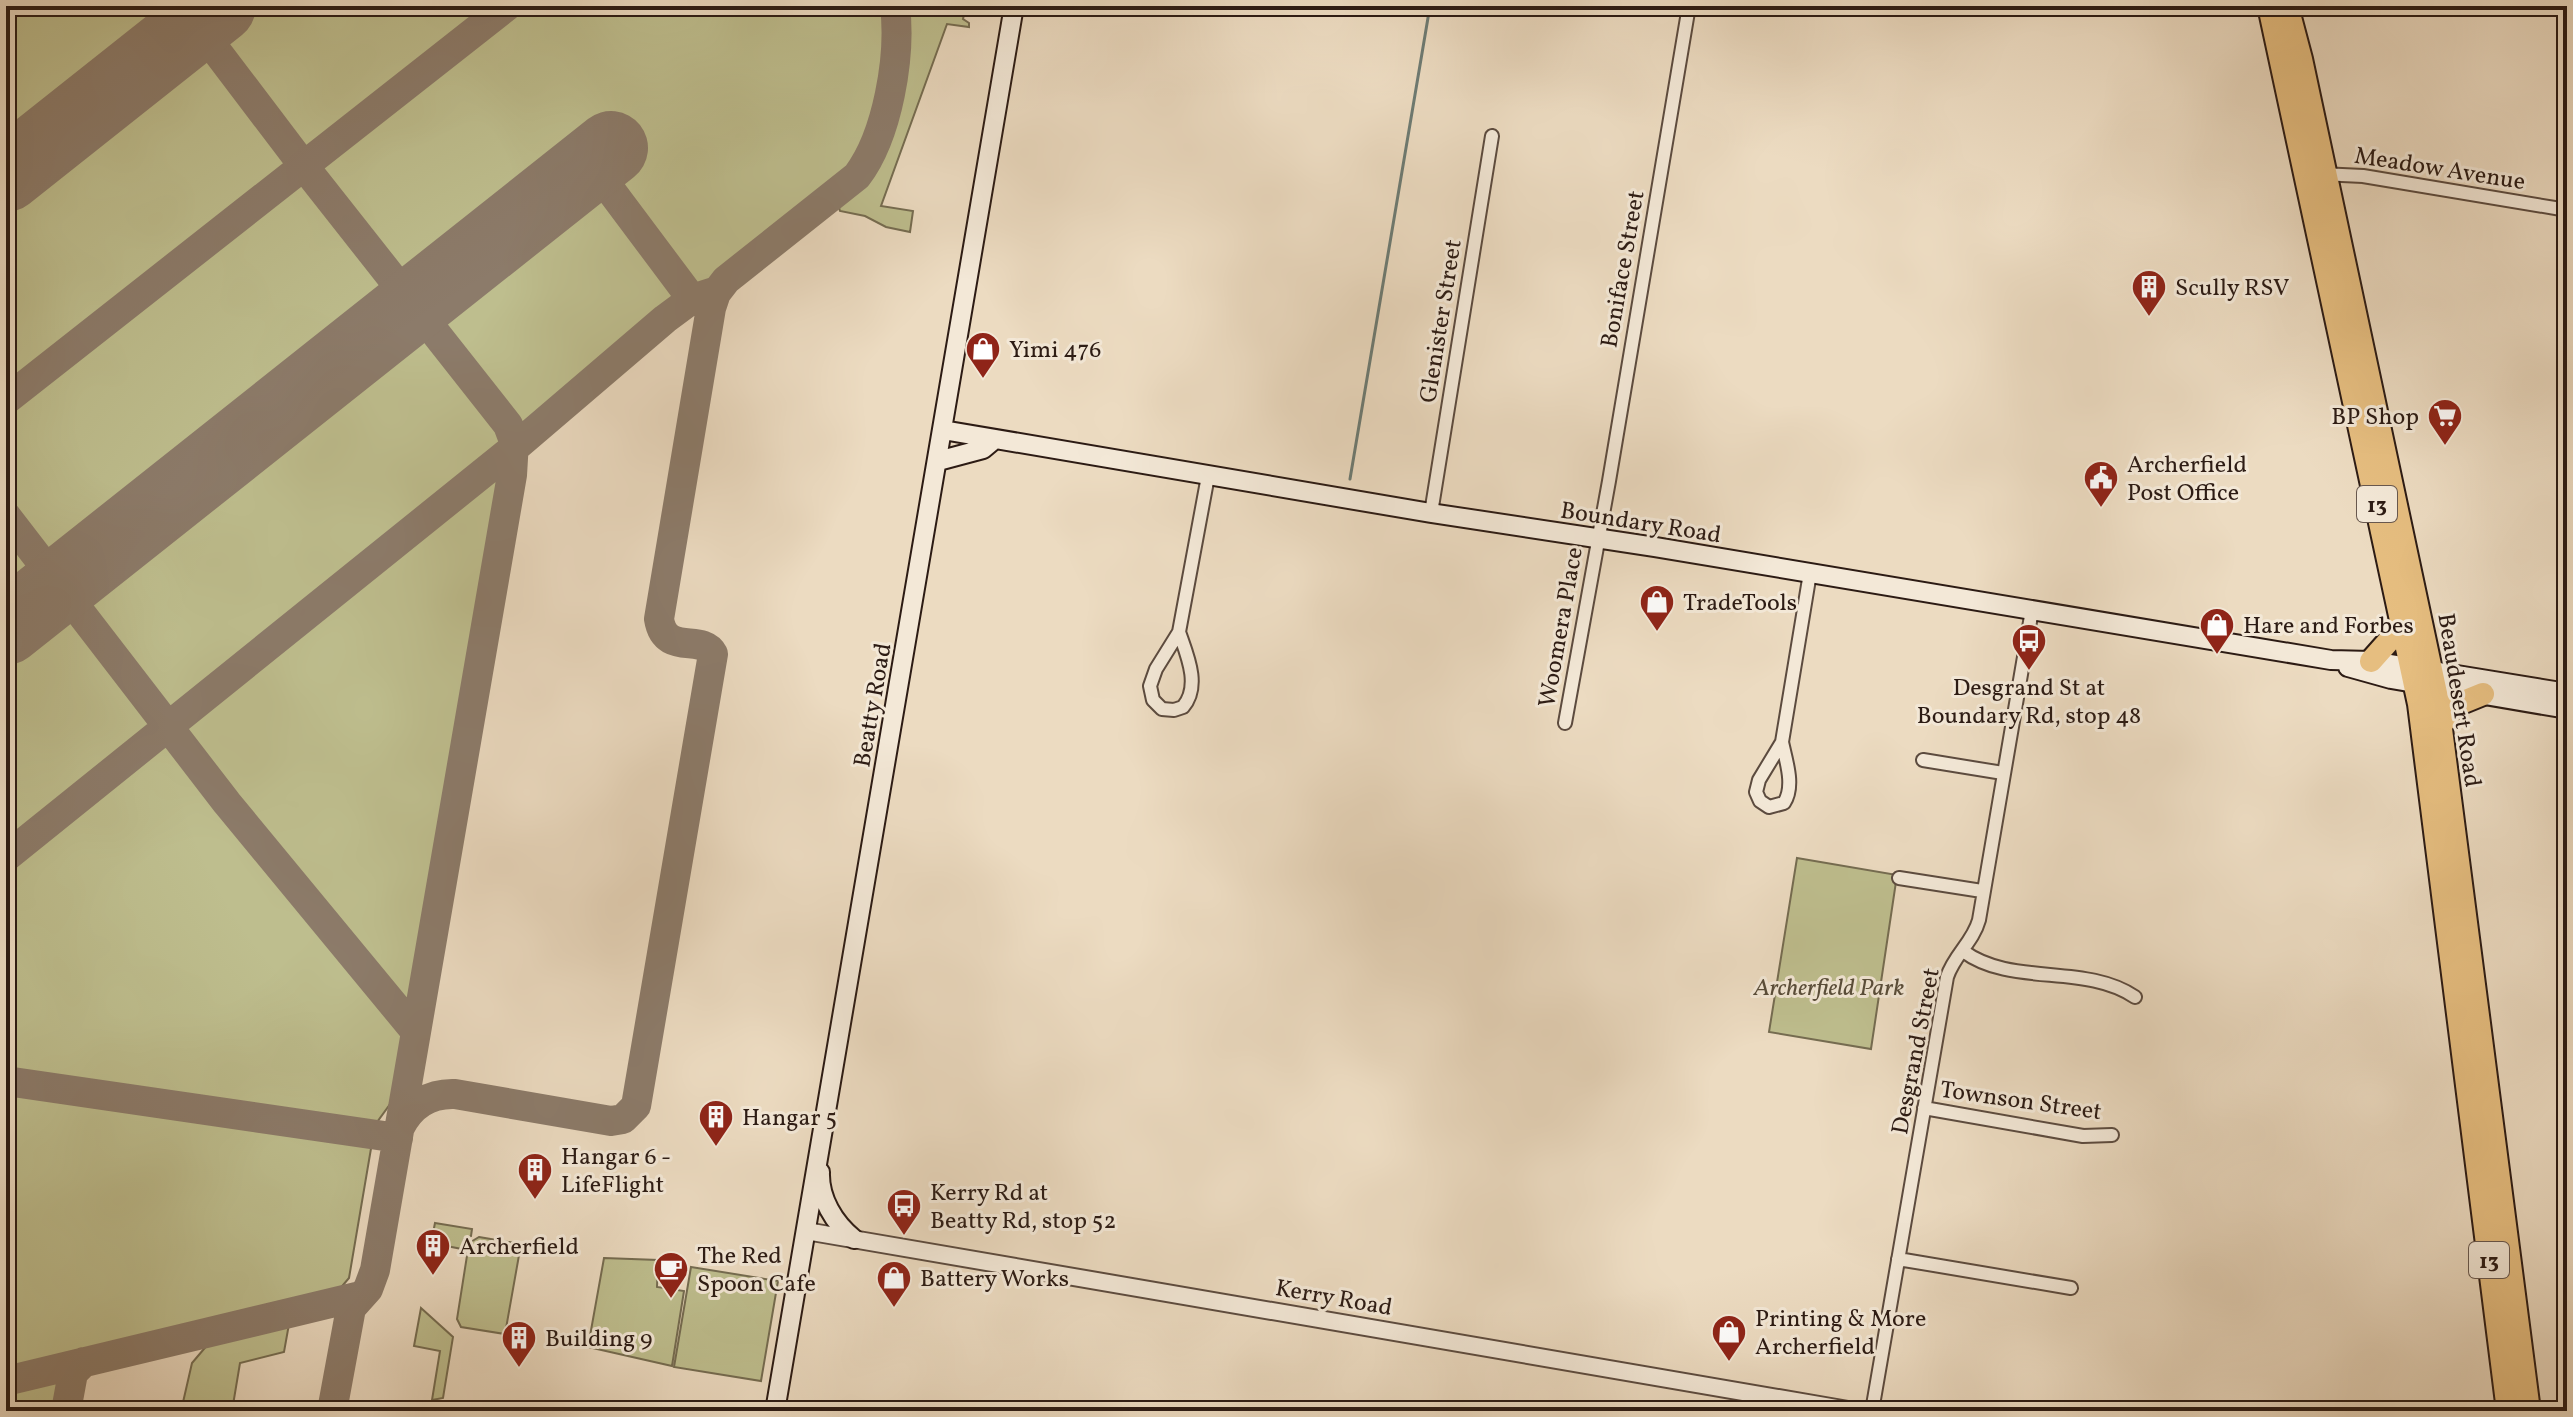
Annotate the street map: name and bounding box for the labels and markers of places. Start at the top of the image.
building icon: Scully RSV [2130,268,2168,318]
place label: Scully RSV [2175,272,2290,306]
shop icon: Yimi 476 [964,330,1002,380]
place label: Yimi 476 [1009,334,1101,368]
supermarket icon: BP Shop [2426,397,2464,447]
place label: BP Shop [2331,401,2419,435]
place label: Archerfield Post Office [2127,449,2247,511]
public building icon: Archerfield Post Office [2082,459,2120,509]
shop icon: TradeTools [1638,583,1676,633]
place label: TradeTools [1683,587,1797,621]
shop icon: Hare and Forbes [2198,606,2236,656]
place label: Hare and Forbes [2243,610,2414,644]
bus stop icon: Desgrand St at Boundary Rd, stop 48 [2010,622,2048,672]
place label: Desgrand St at Boundary Rd, stop 48 [1917,672,2141,734]
building icon: Hangar 5 [697,1098,735,1148]
place label: Hangar 5 [742,1102,837,1136]
place label: Hangar 6 - LifeFlight [561,1141,671,1203]
building icon: Hangar 6 - LifeFlight [516,1151,554,1201]
place label: Kerry Rd at Beatty Rd, stop 52 [930,1177,1116,1239]
bus stop icon: Kerry Rd at Beatty Rd, stop 52 [885,1187,923,1237]
building icon: Archerfield [414,1227,452,1277]
place label: Archerfield [459,1231,579,1265]
place label: The Red Spoon Cafe [697,1240,816,1302]
cafe icon: The Red Spoon Cafe [652,1250,690,1300]
shop icon: Battery Works [875,1259,913,1309]
place label: Battery Works [920,1263,1069,1297]
place label: Printing & More Archerfield [1755,1303,1926,1365]
shop icon: Printing & More Archerfield [1710,1313,1748,1363]
building icon: Building 9 [500,1319,538,1369]
place label: Building 9 [545,1323,653,1357]

